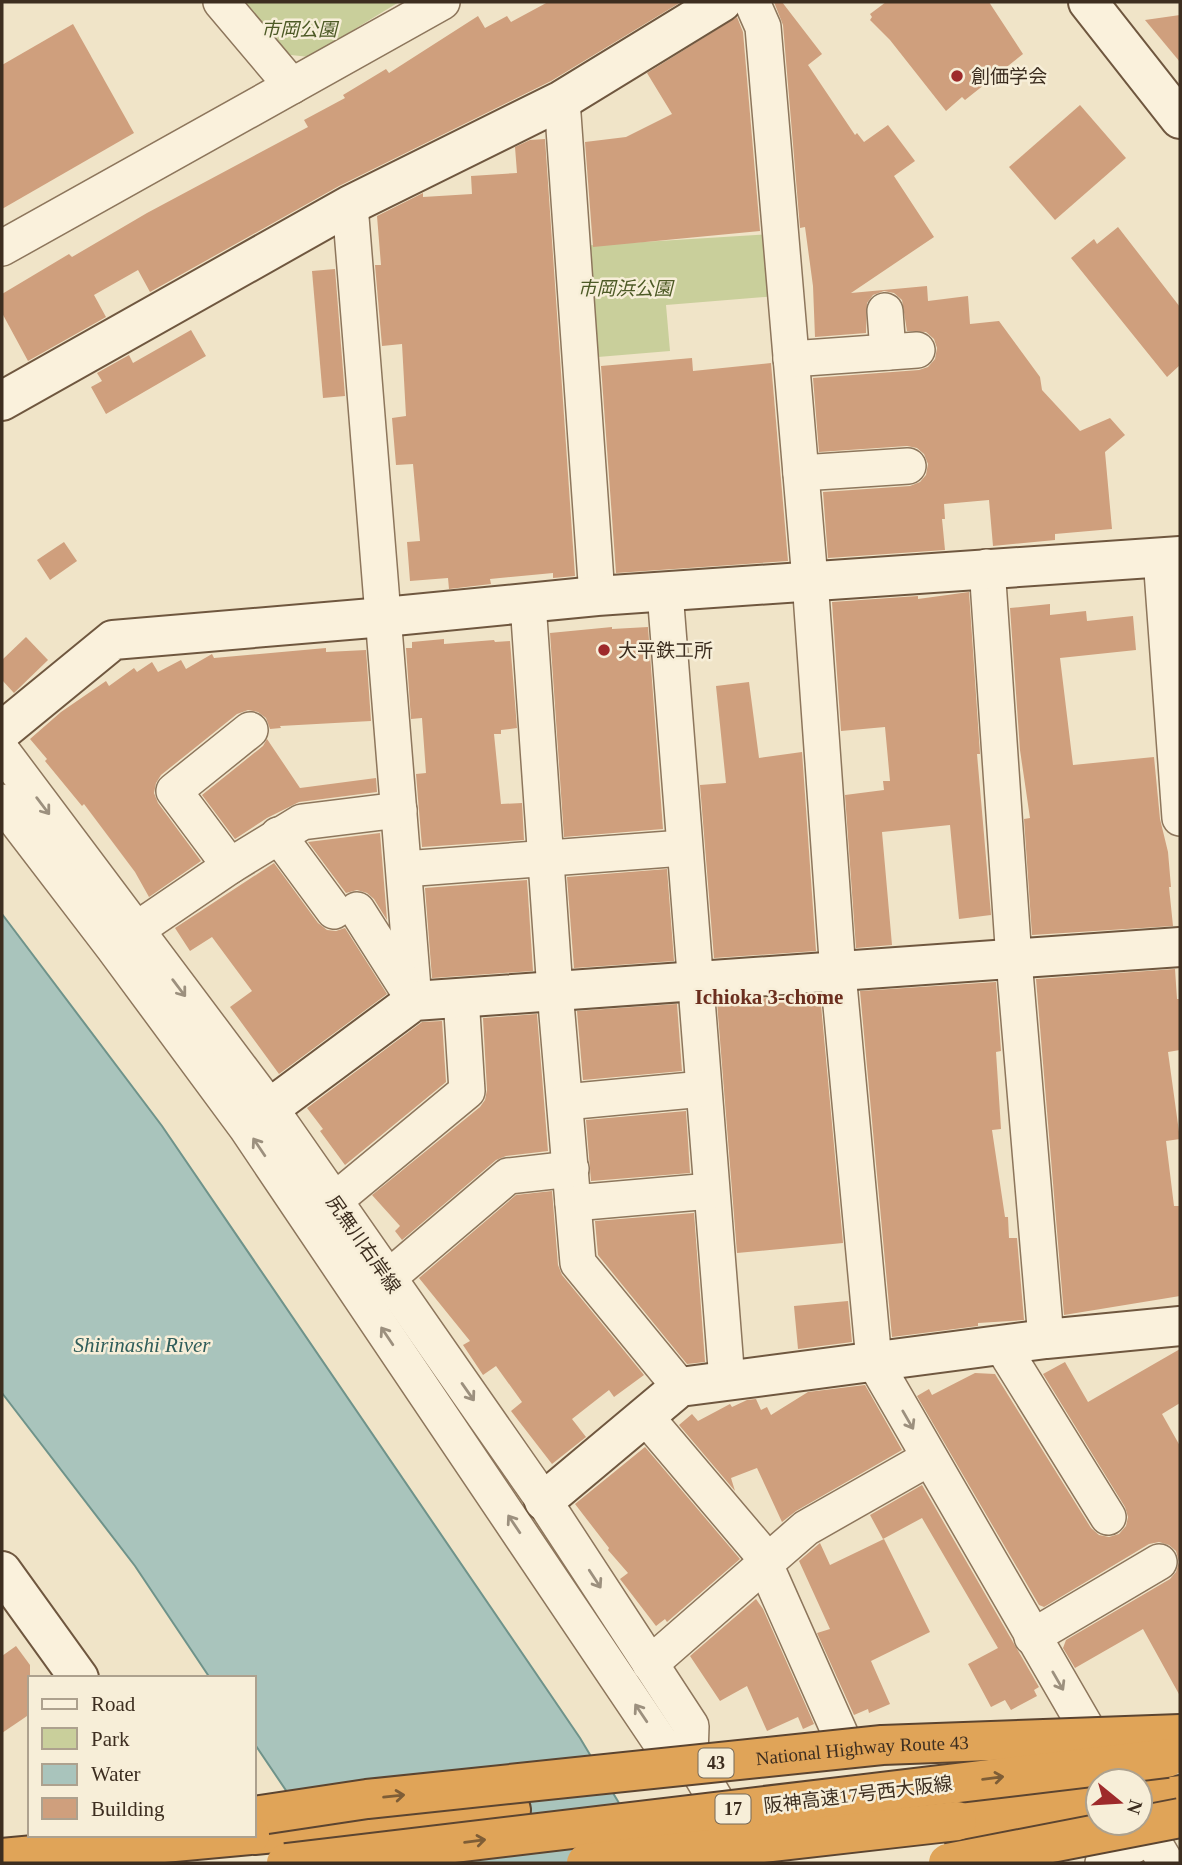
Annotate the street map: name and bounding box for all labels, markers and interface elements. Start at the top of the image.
park label: 市岡公園 [261,19,340,40]
place label: 創価学会 [971,66,1047,87]
marker: 創価学会 [949,68,965,84]
park label: 市岡浜公園 [577,278,675,299]
place label: 大平鉄工所 [618,640,713,661]
marker: 大平鉄工所 [596,642,612,658]
one-way arrow [35,796,50,815]
one-way arrow [172,978,187,997]
district label: Ichioka 3-chome [695,985,843,1009]
one-way arrow [252,1138,266,1158]
street label: 尻無川右岸線 [322,1192,405,1297]
one-way arrow [380,1327,394,1346]
water label: Shirinashi River [73,1333,211,1357]
one-way arrow [461,1382,475,1401]
one-way arrow [901,1409,915,1429]
one-way arrow [507,1515,521,1534]
one-way arrow [587,1569,602,1588]
one-way arrow [1051,1670,1065,1690]
legend [28,1676,256,1837]
text: Road [91,1692,136,1716]
one-way arrow [634,1704,648,1723]
text: Park [91,1727,130,1751]
street label: National Highway Route 43 [755,1732,969,1769]
road number: 43 [698,1748,734,1778]
text: Water [91,1762,141,1786]
north arrow [1084,1767,1154,1837]
one-way arrow [981,1771,1004,1784]
street label: 阪神高速17号西大阪線 [762,1772,954,1816]
one-way arrow [382,1790,405,1803]
road number: 17 [716,1795,750,1824]
text: Building [91,1797,165,1821]
text: N [1123,1797,1147,1817]
one-way arrow [464,1834,486,1847]

